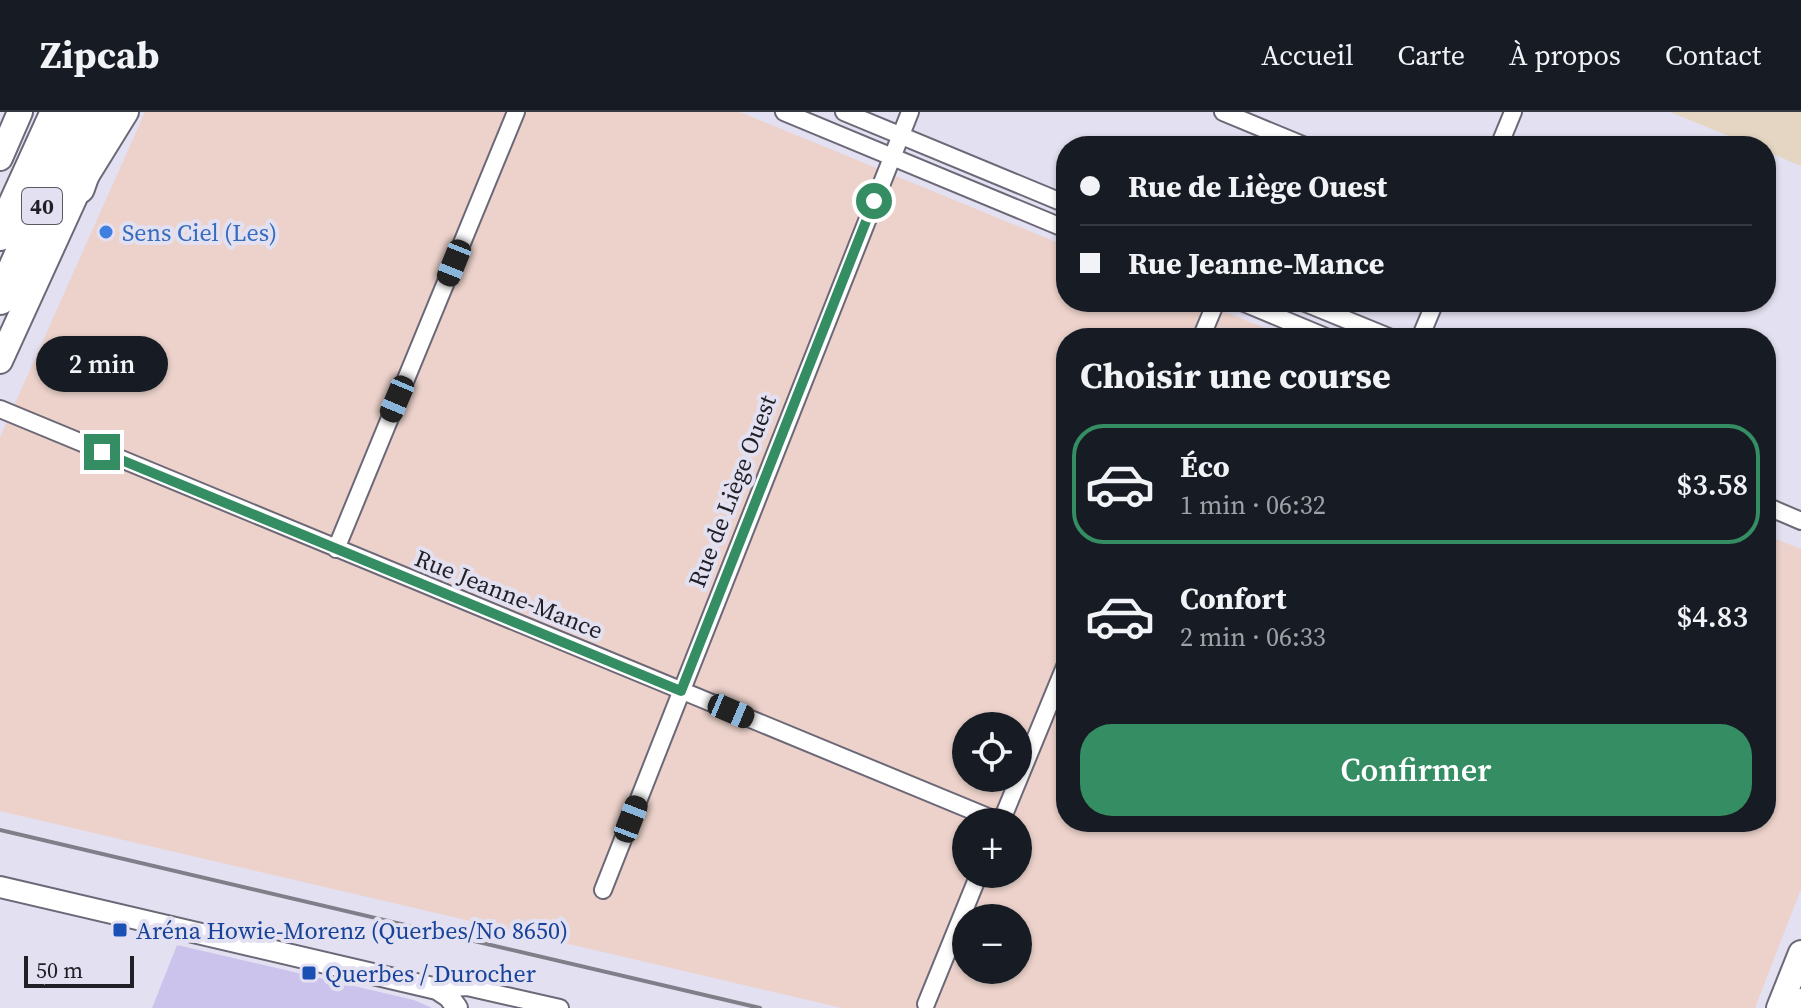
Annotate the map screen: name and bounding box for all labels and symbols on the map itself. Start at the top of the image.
route start [856,183,892,219]
road number: 40 [22,188,62,224]
place label: Sens Ciel (Les) [122,216,277,249]
marker: Sens Ciel (Les) [97,223,115,241]
car [434,236,474,290]
callout: 2 min [36,336,168,392]
car [377,372,417,426]
street label: Rue de Liège Ouest [680,390,784,592]
route end [84,434,120,470]
street label: Rue Jeanne-Mance [410,541,608,647]
car [704,691,758,731]
car [611,792,651,846]
place label: Aréna Howie-Morenz (Querbes/No 8650) [136,914,568,947]
marker: Aréna Howie-Morenz (Querbes/No 8650) [111,921,129,939]
scale bar [24,952,134,988]
place label: Querbes / Durocher [325,957,536,990]
marker: Querbes / Durocher [300,964,318,982]

